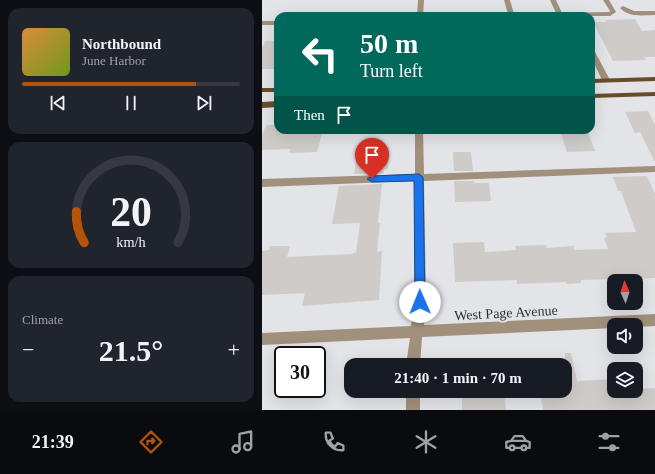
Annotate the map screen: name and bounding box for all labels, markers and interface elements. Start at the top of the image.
icon: left [294,28,346,80]
text: 50 m [360,28,418,59]
text: Northbound [82,36,161,52]
text: June Harbor [82,53,146,68]
text: Turn left [360,61,423,81]
icon: previous [47,92,69,114]
icon: pause [120,92,142,114]
icon: next [193,92,215,114]
icon: arrive [333,104,355,126]
text: Then [294,107,325,123]
pin [355,138,389,179]
icon: arrive [361,144,383,166]
text: 20 [110,189,152,235]
text: km/h [116,234,146,250]
north arrow [607,274,643,310]
map controls [607,274,643,398]
position arrow [399,281,441,323]
street label: West Page Avenue [454,303,558,323]
text: Climate [22,312,63,327]
button: sound [607,318,643,354]
text: 21.5° [99,334,163,367]
text: − [22,337,34,362]
text: + [228,337,240,362]
speed limit sign: 30 [274,346,326,398]
button: layers [607,362,643,398]
text: 21:40 · 1 min · 70 m [394,370,522,386]
icon: directions [137,428,165,456]
icon: music [229,428,257,456]
icon: phone [320,428,348,456]
icon: climate [412,428,440,456]
icon: car [504,428,532,456]
icon: filters [595,428,623,456]
text: 21:39 [32,432,74,452]

